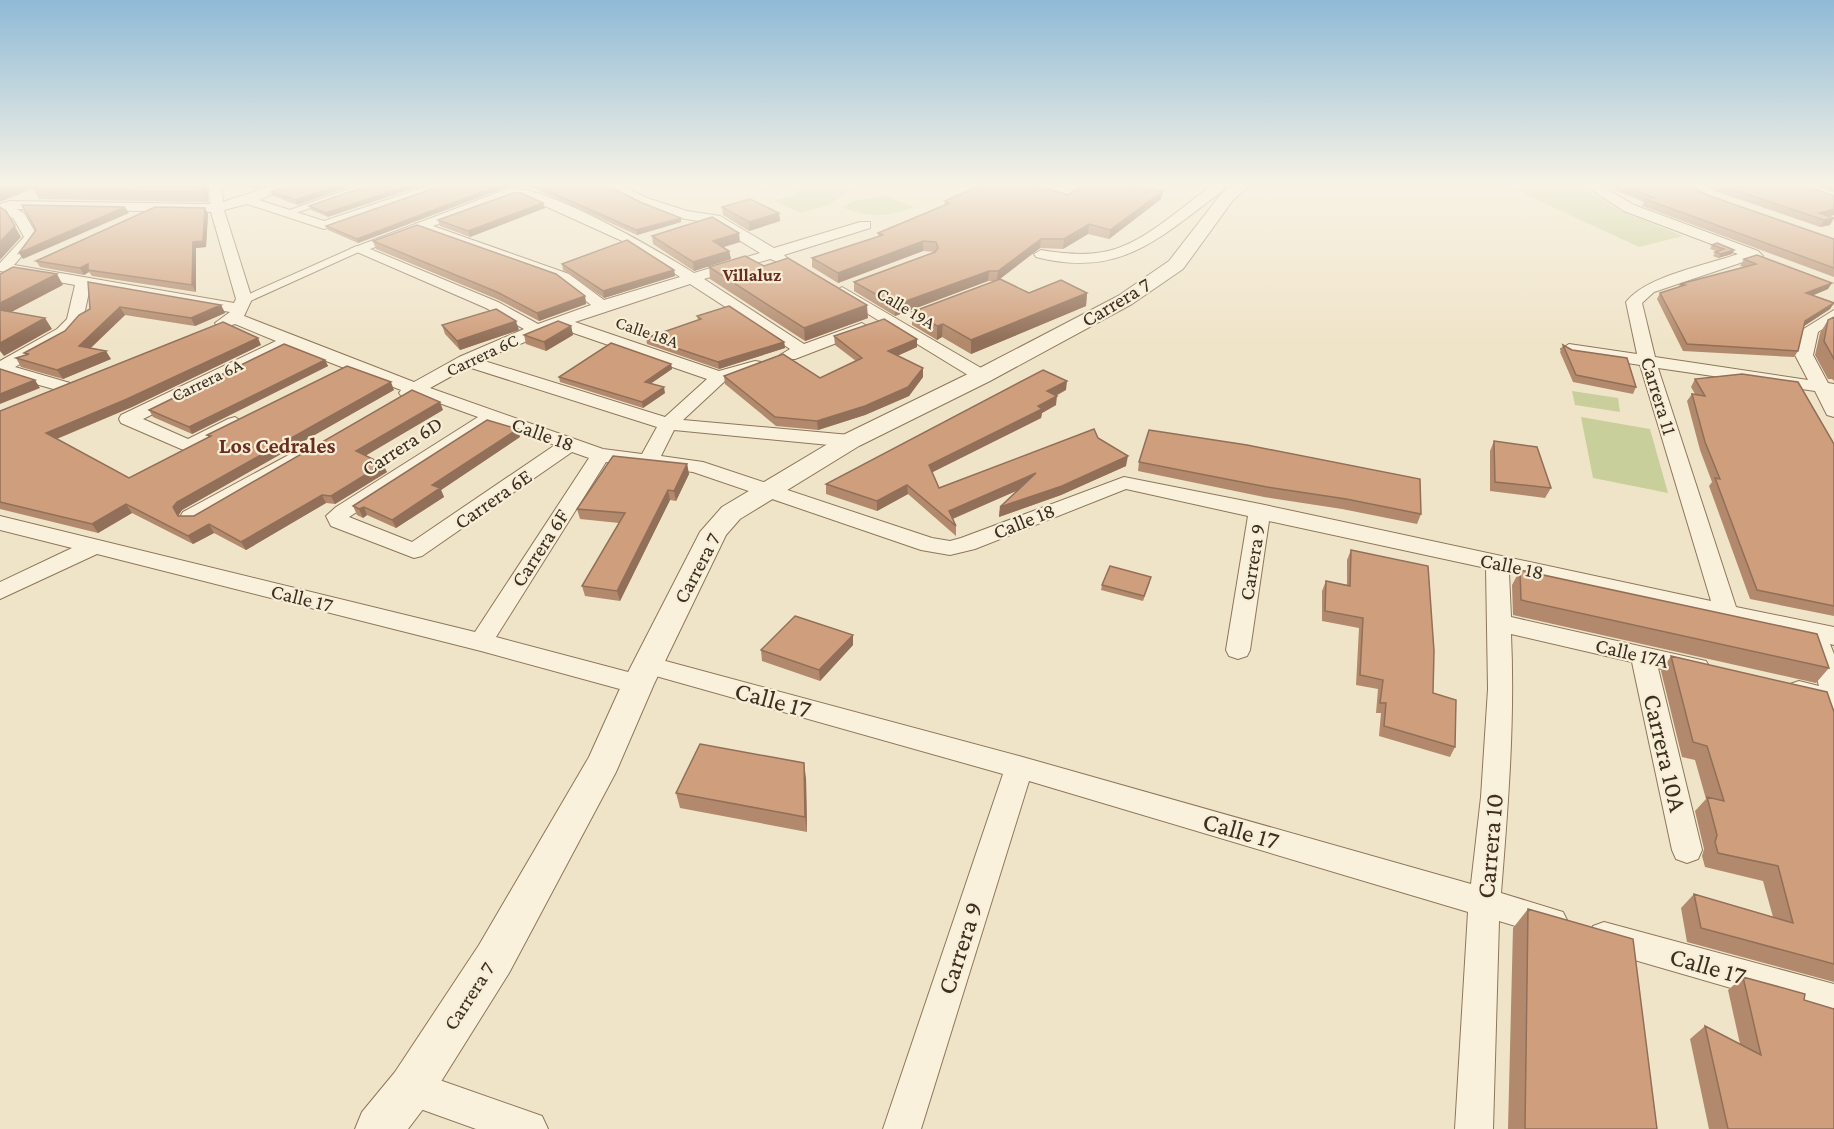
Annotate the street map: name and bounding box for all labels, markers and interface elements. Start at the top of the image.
district label: Villaluz [722,265,781,285]
street label: Carrera 7 [1077,272,1155,332]
street label: Calle 19A [873,283,940,334]
street label: Calle 18A [613,312,682,352]
street label: Carrera 6C [443,330,521,380]
street label: Carrera 6A [168,354,246,406]
street label: Carrera 11 [1636,354,1682,438]
street label: Carrera 6D [357,411,447,481]
street label: Calle 18 [509,412,577,456]
district label: Los Cedrales [219,433,335,458]
street label: Carrera 6E [450,464,536,534]
street label: Calle 18 [990,498,1058,544]
street label: Carrera 6F [506,504,574,591]
street label: Carrera 9 [1234,522,1270,602]
street label: Carrera 7 [669,528,726,607]
street label: Calle 18 [1478,548,1546,584]
street label: Calle 17 [269,579,336,617]
street label: Calle 17A [1593,633,1671,673]
street label: Calle 17 [732,676,814,724]
street label: Carrera 10A [1637,691,1693,815]
street label: Carrera 10 [1471,792,1509,900]
street label: Calle 17 [1200,806,1282,856]
street label: Carrera 9 [931,898,989,998]
street label: Calle 17 [1667,941,1749,991]
street label: Carrera 7 [438,957,500,1034]

